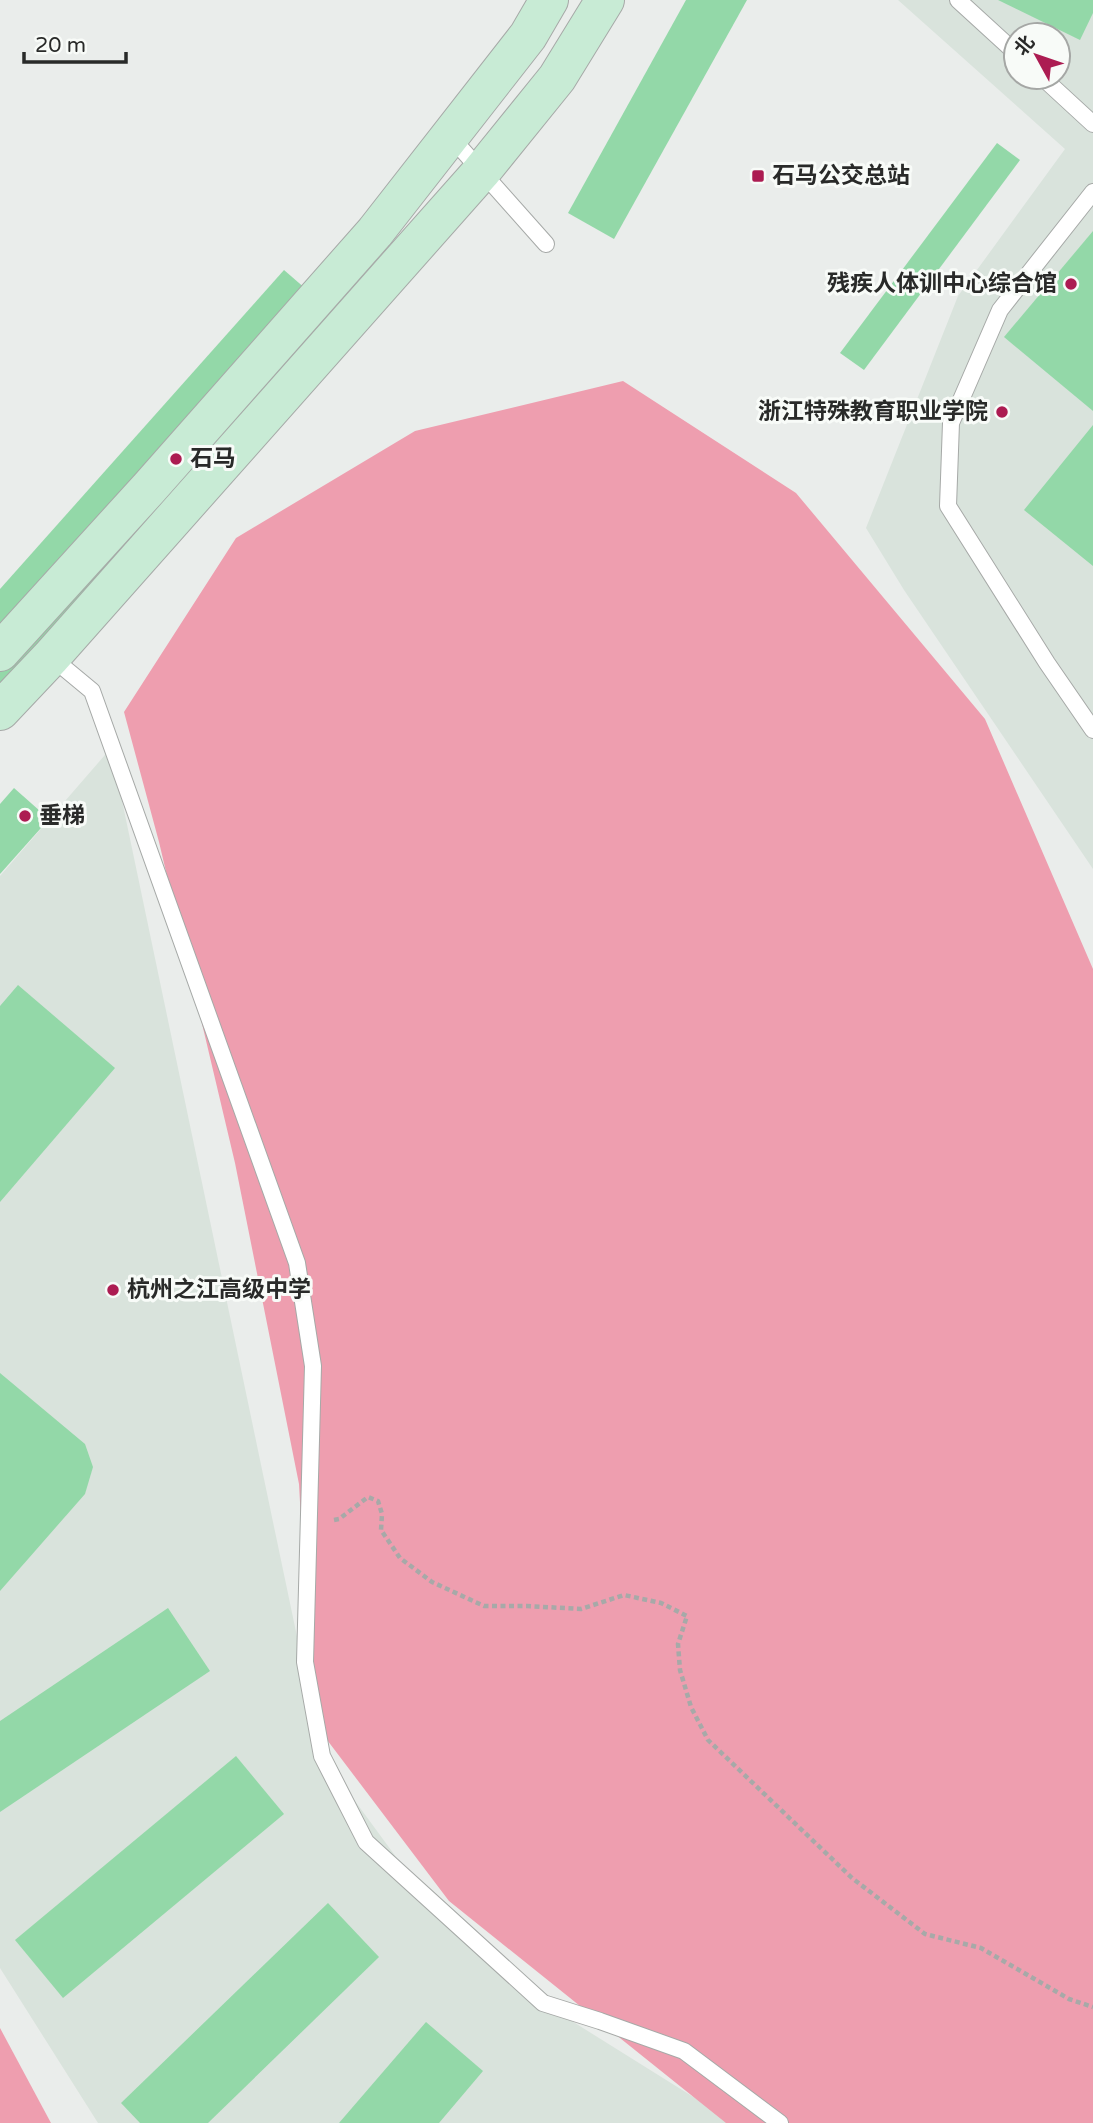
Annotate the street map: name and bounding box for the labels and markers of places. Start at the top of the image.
place label: 石马公交总站 [772,162,910,190]
marker: 石马公交总站 [750,168,766,184]
place label: 残疾人体训中心综合馆 [827,270,1057,298]
marker: 残疾人体训中心综合馆 [1063,276,1079,292]
place label: 浙江特殊教育职业学院 [758,398,988,426]
marker: 浙江特殊教育职业学院 [994,404,1010,420]
place label: 石马 [190,445,236,473]
marker: 石马 [168,451,184,467]
place label: 垂梯 [39,802,85,830]
marker: 垂梯 [17,808,33,824]
place label: 杭州之江高级中学 [127,1276,311,1304]
marker: 杭州之江高级中学 [105,1282,121,1298]

